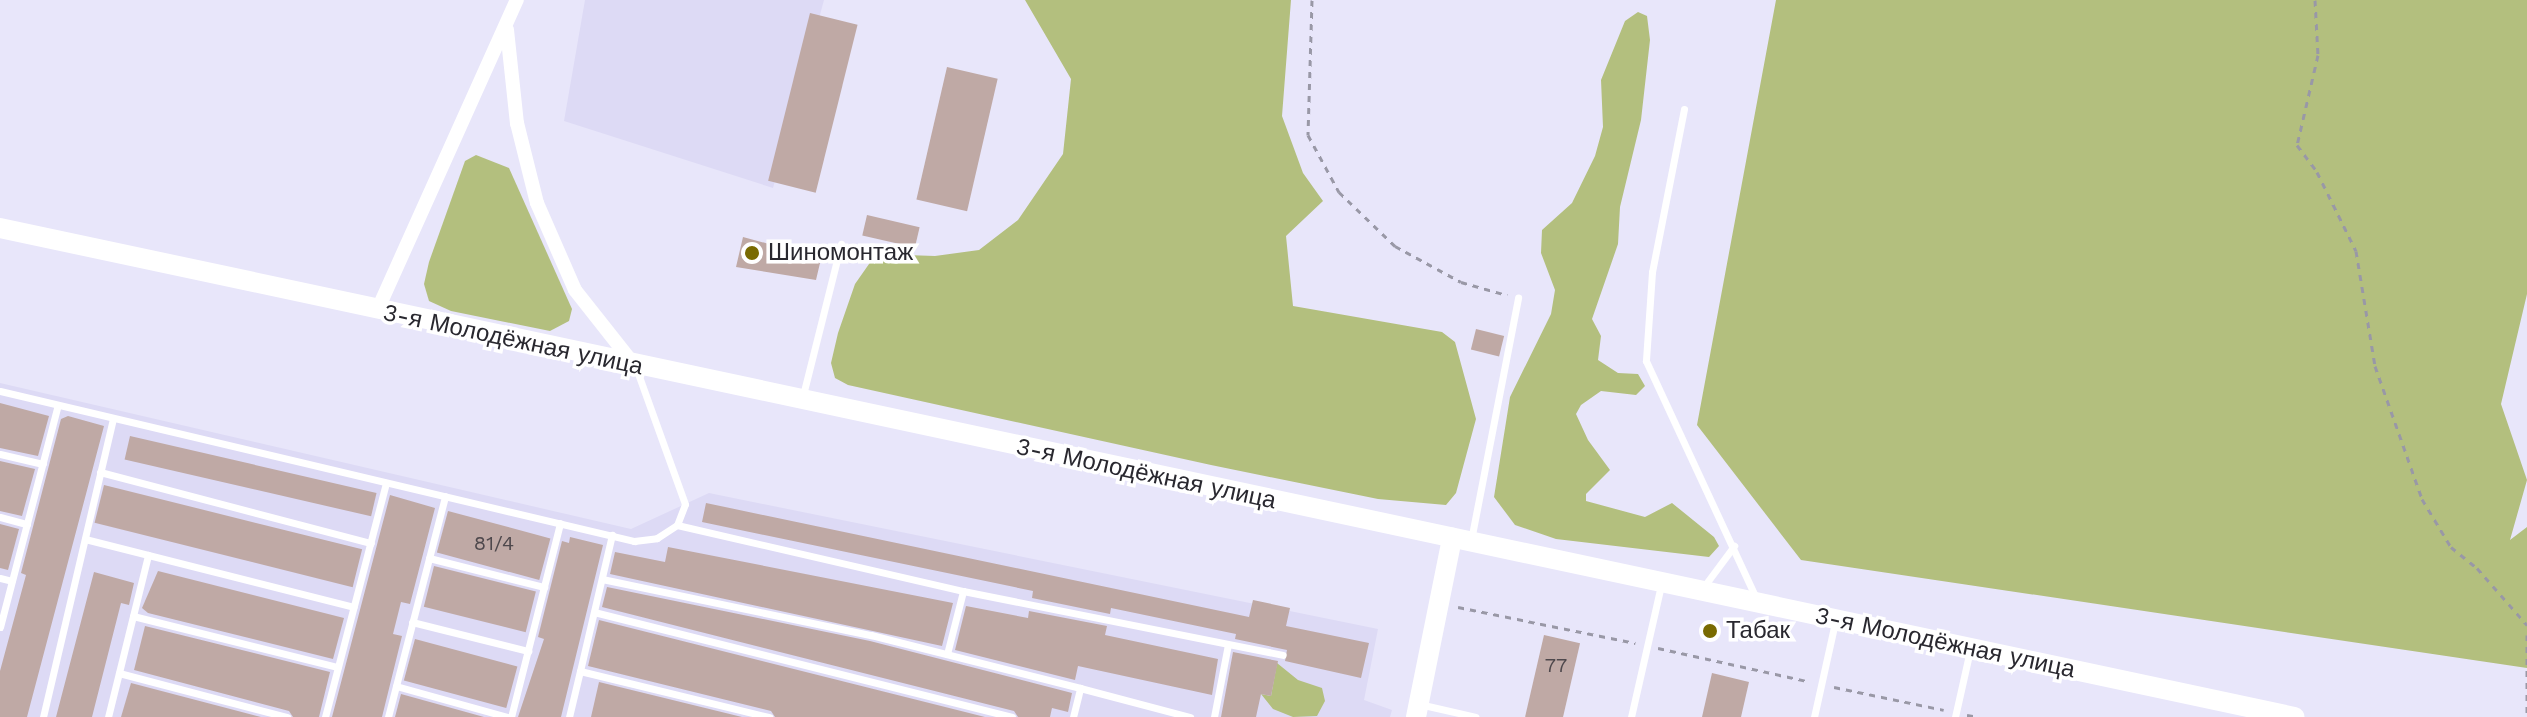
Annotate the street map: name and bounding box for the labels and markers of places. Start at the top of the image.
place label: Шиномонтаж [768,239,913,267]
marker: Шиномонтаж [743,244,761,262]
place label: Табак [1726,617,1790,645]
marker: Табак [1701,622,1719,640]

